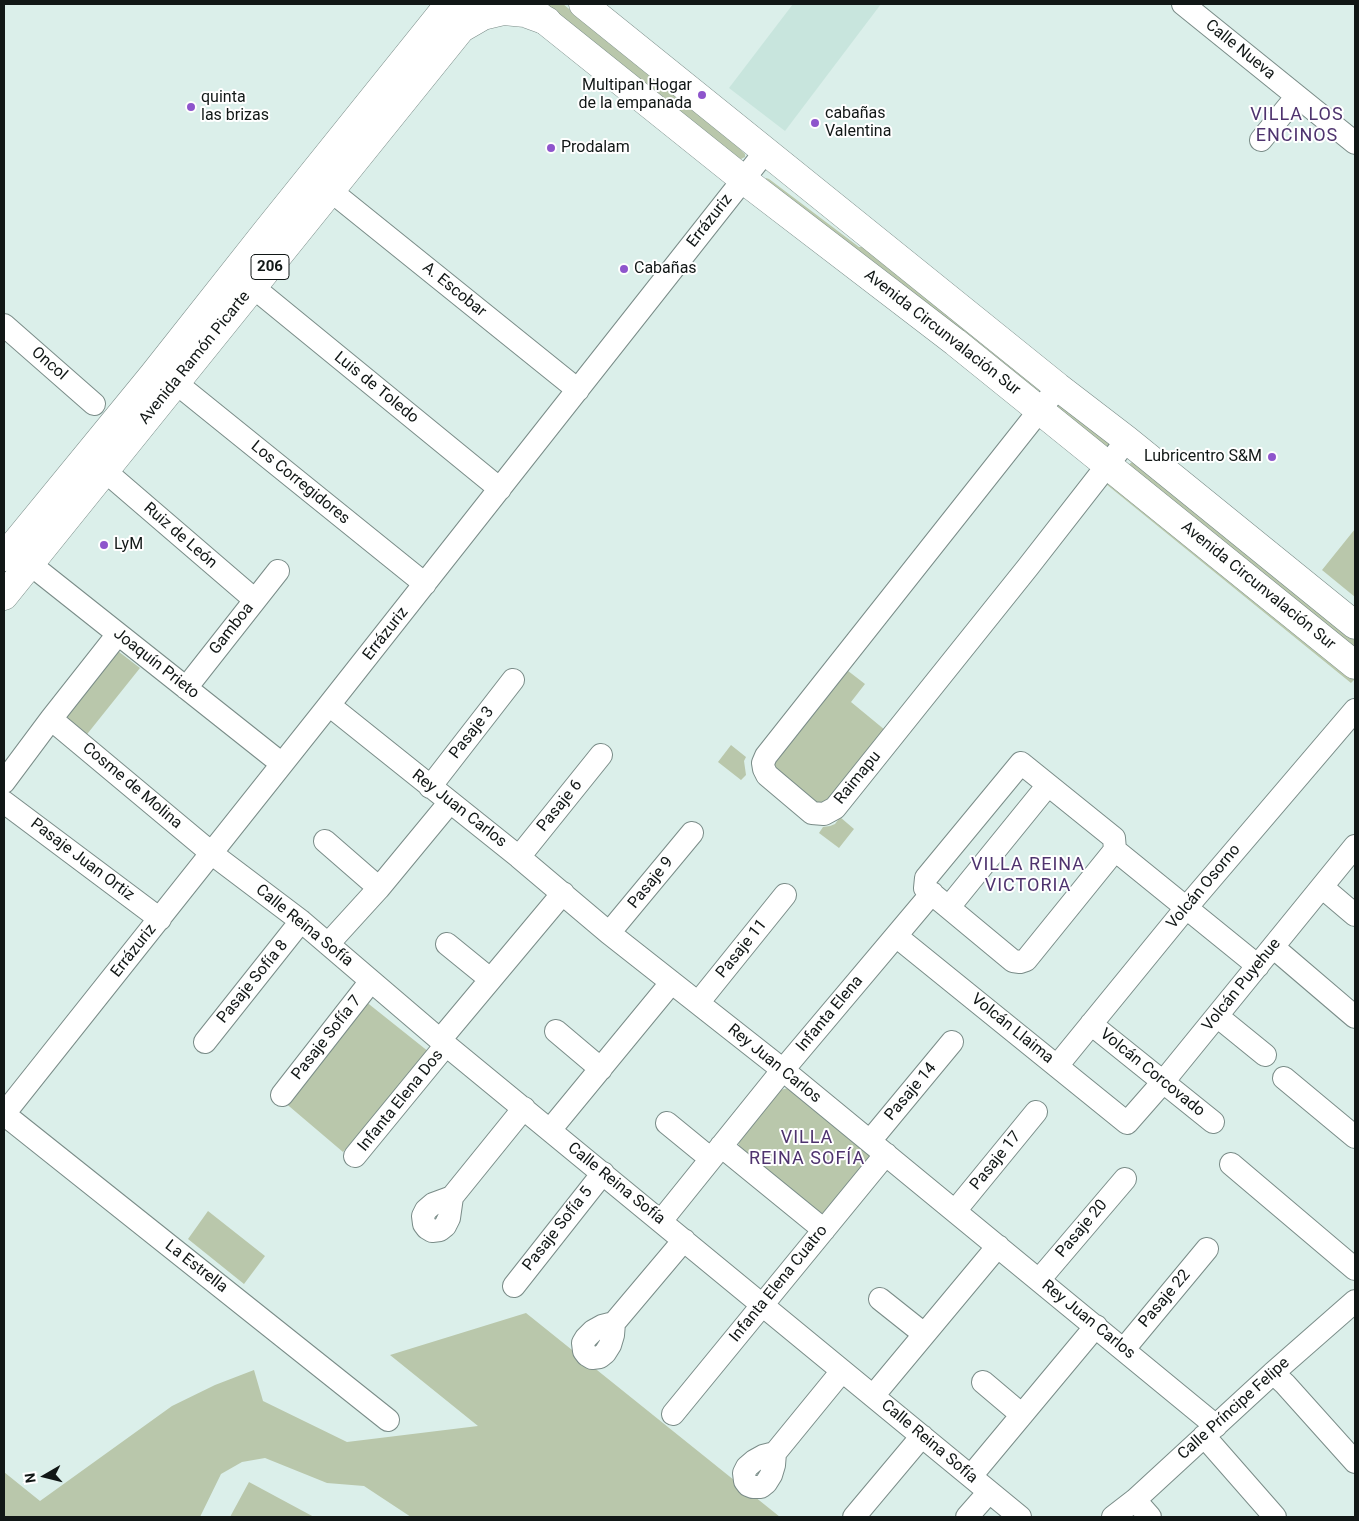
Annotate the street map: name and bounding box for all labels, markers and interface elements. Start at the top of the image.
street label: Calle Nueva [1201,16,1279,84]
place label: Multipan Hogar de la empanada [578,76,692,114]
place label: quinta las brizas [201,88,269,126]
marker: Multipan Hogar de la empanada [696,89,708,101]
marker: quinta las brizas [185,101,197,113]
place label: cabañas Valentina [825,104,891,142]
district label: VILLA LOS ENCINOS [1249,104,1345,146]
marker: cabañas Valentina [809,117,821,129]
place label: Prodalam [561,138,630,158]
marker: Prodalam [545,142,557,154]
street label: Errázuriz [683,191,737,251]
road number: 206 [251,254,289,280]
street label: A. Escobar [418,258,490,322]
place label: Cabañas [634,259,697,279]
marker: Cabañas [618,263,630,275]
street label: Avenida Circunvalación Sur [860,266,1024,400]
street label: Avenida Ramón Picarte [135,288,255,428]
street label: Oncol [27,343,71,385]
street label: Luis de Toledo [330,348,422,428]
street label: Los Corregidores [247,437,353,529]
place label: Lubricentro S&M [1144,447,1262,467]
marker: Lubricentro S&M [1266,451,1278,463]
street label: Ruiz de León [139,499,221,573]
street label: Avenida Circunvalación Sur [1177,518,1339,654]
place label: LyM [114,535,143,555]
marker: LyM [98,539,110,551]
street label: Gamboa [206,599,258,659]
street label: Errázuriz [359,604,413,664]
street label: Joaquín Prieto [109,625,203,703]
street label: Pasaje 3 [446,703,498,763]
street label: Cosme de Molina [78,739,186,833]
street label: Raimapu [831,747,885,809]
street label: Rey Juan Carlos [408,766,510,852]
street label: Pasaje 6 [533,776,587,836]
street label: Pasaje Juan Ortiz [26,815,138,905]
street label: Volcán Osorno [1163,841,1245,933]
street label: Pasaje 9 [624,853,678,913]
district label: VILLA REINA VICTORIA [970,854,1086,896]
street label: Calle Reina Sofía [251,881,357,971]
street label: Pasaje 11 [713,916,771,982]
street label: Errázuriz [107,921,161,981]
street label: Volcán Puyehue [1199,935,1285,1035]
street label: Pasaje Sofía 8 [214,936,292,1028]
street label: Infanta Elena [793,972,867,1056]
street label: Volcán Llaima [967,990,1057,1068]
street label: Pasaje Sofía 7 [288,992,366,1084]
street label: Rey Juan Carlos [723,1020,825,1108]
street label: Volcán Corcovado [1096,1025,1208,1121]
street label: Infanta Elena Dos [354,1046,448,1156]
street label: Pasaje 14 [881,1059,941,1125]
district label: VILLA REINA SOFÍA [748,1127,866,1170]
street label: Pasaje 17 [967,1128,1025,1194]
street label: Calle Reina Sofía [563,1139,669,1229]
street label: Pasaje Sofía 5 [519,1183,597,1275]
street label: Pasaje 20 [1052,1196,1112,1262]
street label: Infanta Elena Cuatro [726,1222,832,1346]
street label: La Estrella [161,1237,231,1297]
street label: Pasaje 22 [1135,1266,1195,1332]
street label: Rey Juan Carlos [1037,1276,1139,1364]
street label: Calle Príncipe Felipe [1174,1354,1294,1464]
street label: Calle Reina Sofía [877,1396,981,1488]
north arrow [20,1451,70,1501]
text: N [22,1472,39,1484]

